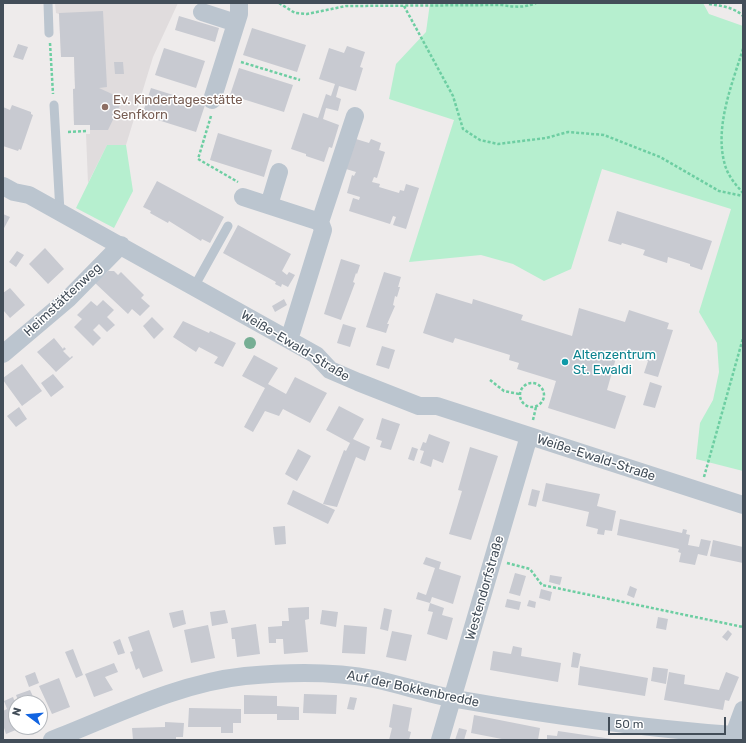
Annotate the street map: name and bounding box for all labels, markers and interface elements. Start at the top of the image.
place label: Ev. Kindertagesstätte Senfkorn [113,92,243,123]
marker: Ev. Kindertagesstätte Senfkorn [100,102,110,112]
street label: Heimstättenweg [21,260,105,340]
street label: Weiße-Ewald-Straße [238,307,352,385]
place label: Altenzentrum St. Ewaldi [573,347,656,378]
marker: Altenzentrum St. Ewaldi [560,357,570,367]
street label: Weiße-Ewald-Straße [535,431,657,485]
street label: Westendorfstraße [463,534,507,642]
street label: Auf der Bokkenbredde [345,667,481,711]
north arrow [8,695,48,735]
text: N [10,706,24,717]
scale bar [610,709,728,735]
text: 50 m [615,717,643,731]

